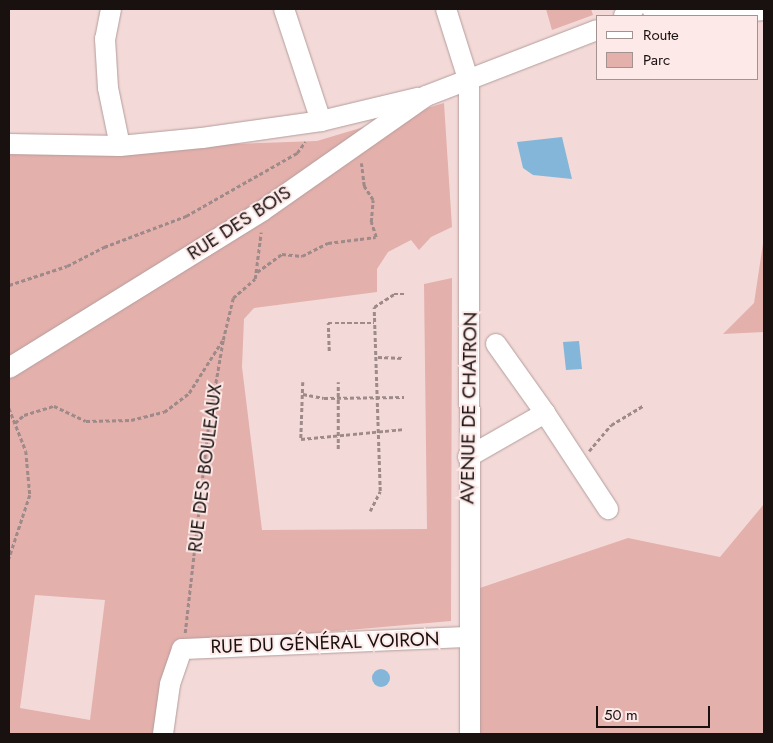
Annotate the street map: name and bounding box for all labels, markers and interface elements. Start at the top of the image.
legend [596,15,758,80]
text: Route [643,24,679,46]
text: Parc [643,49,670,71]
street label: RUE DES BOIS [183,181,295,265]
street label: AVENUE DE CHATRON [456,312,482,504]
street label: RUE DES BOULEAUX [183,382,227,554]
street label: RUE DU GÉNÉRAL VOIRON [210,628,440,658]
scale bar [598,696,712,728]
text: 50 m [604,704,638,726]

